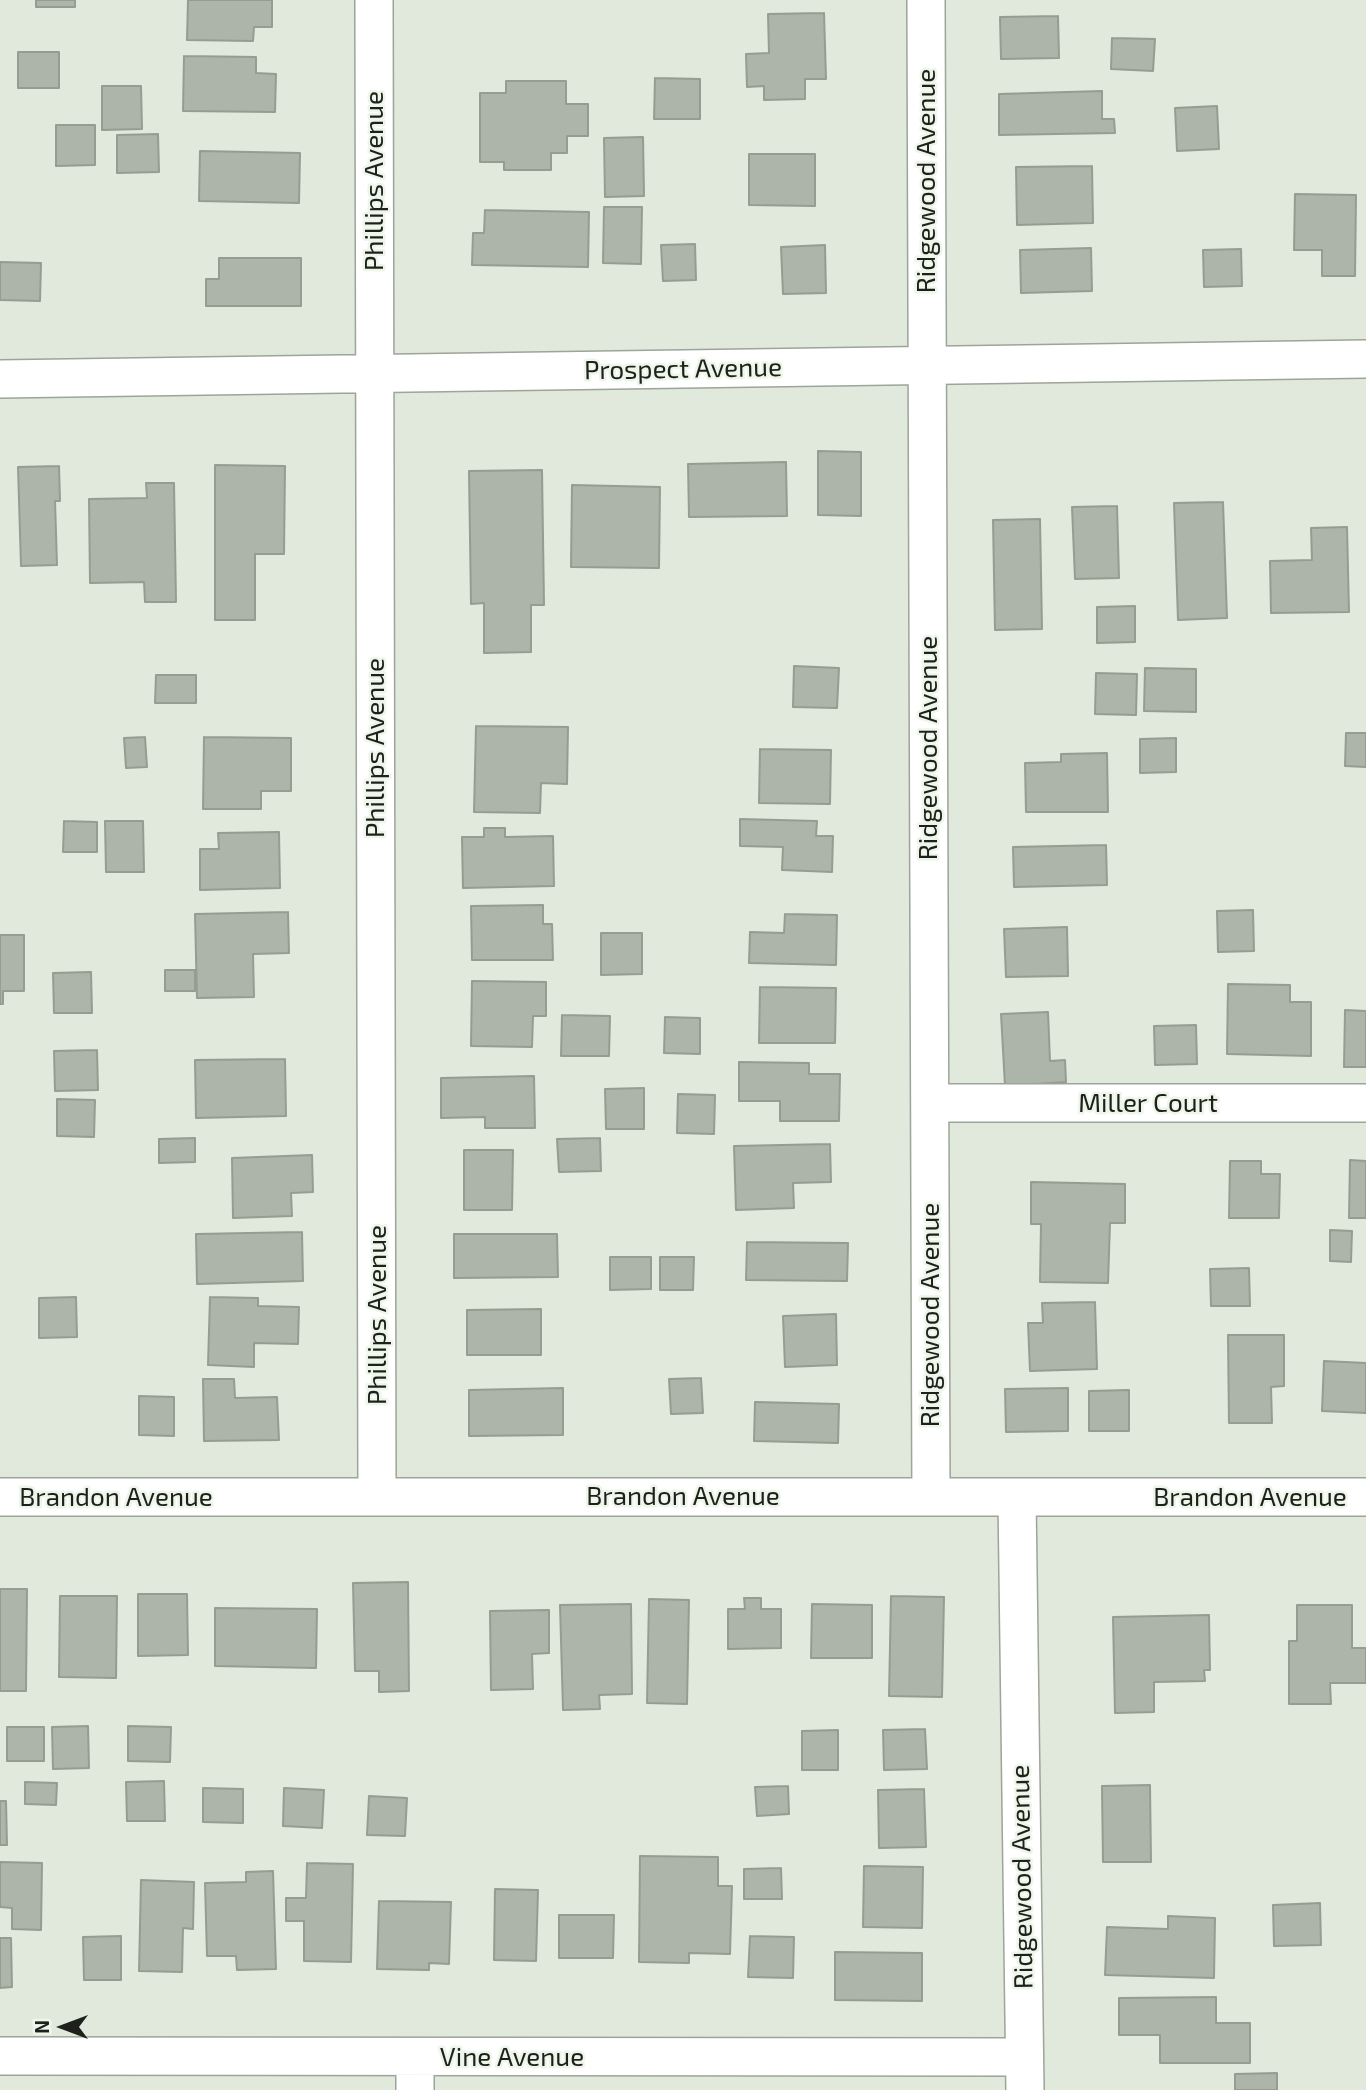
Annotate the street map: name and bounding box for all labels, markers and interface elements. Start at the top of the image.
street label: Ridgewood Avenue [910,69,942,293]
street label: Phillips Avenue [358,91,390,271]
street label: Prospect Avenue [584,352,782,386]
street label: Ridgewood Avenue [912,636,944,860]
street label: Phillips Avenue [359,658,391,838]
street label: Miller Court [1078,1087,1218,1119]
street label: Ridgewood Avenue [914,1203,946,1427]
street label: Phillips Avenue [361,1225,393,1405]
street label: Brandon Avenue [586,1480,780,1512]
street label: Brandon Avenue [19,1481,213,1513]
street label: Brandon Avenue [1153,1481,1347,1513]
street label: Ridgewood Avenue [1004,1765,1040,1989]
north arrow [28,1992,98,2062]
text: N [30,2020,53,2034]
street label: Vine Avenue [440,2041,584,2073]

